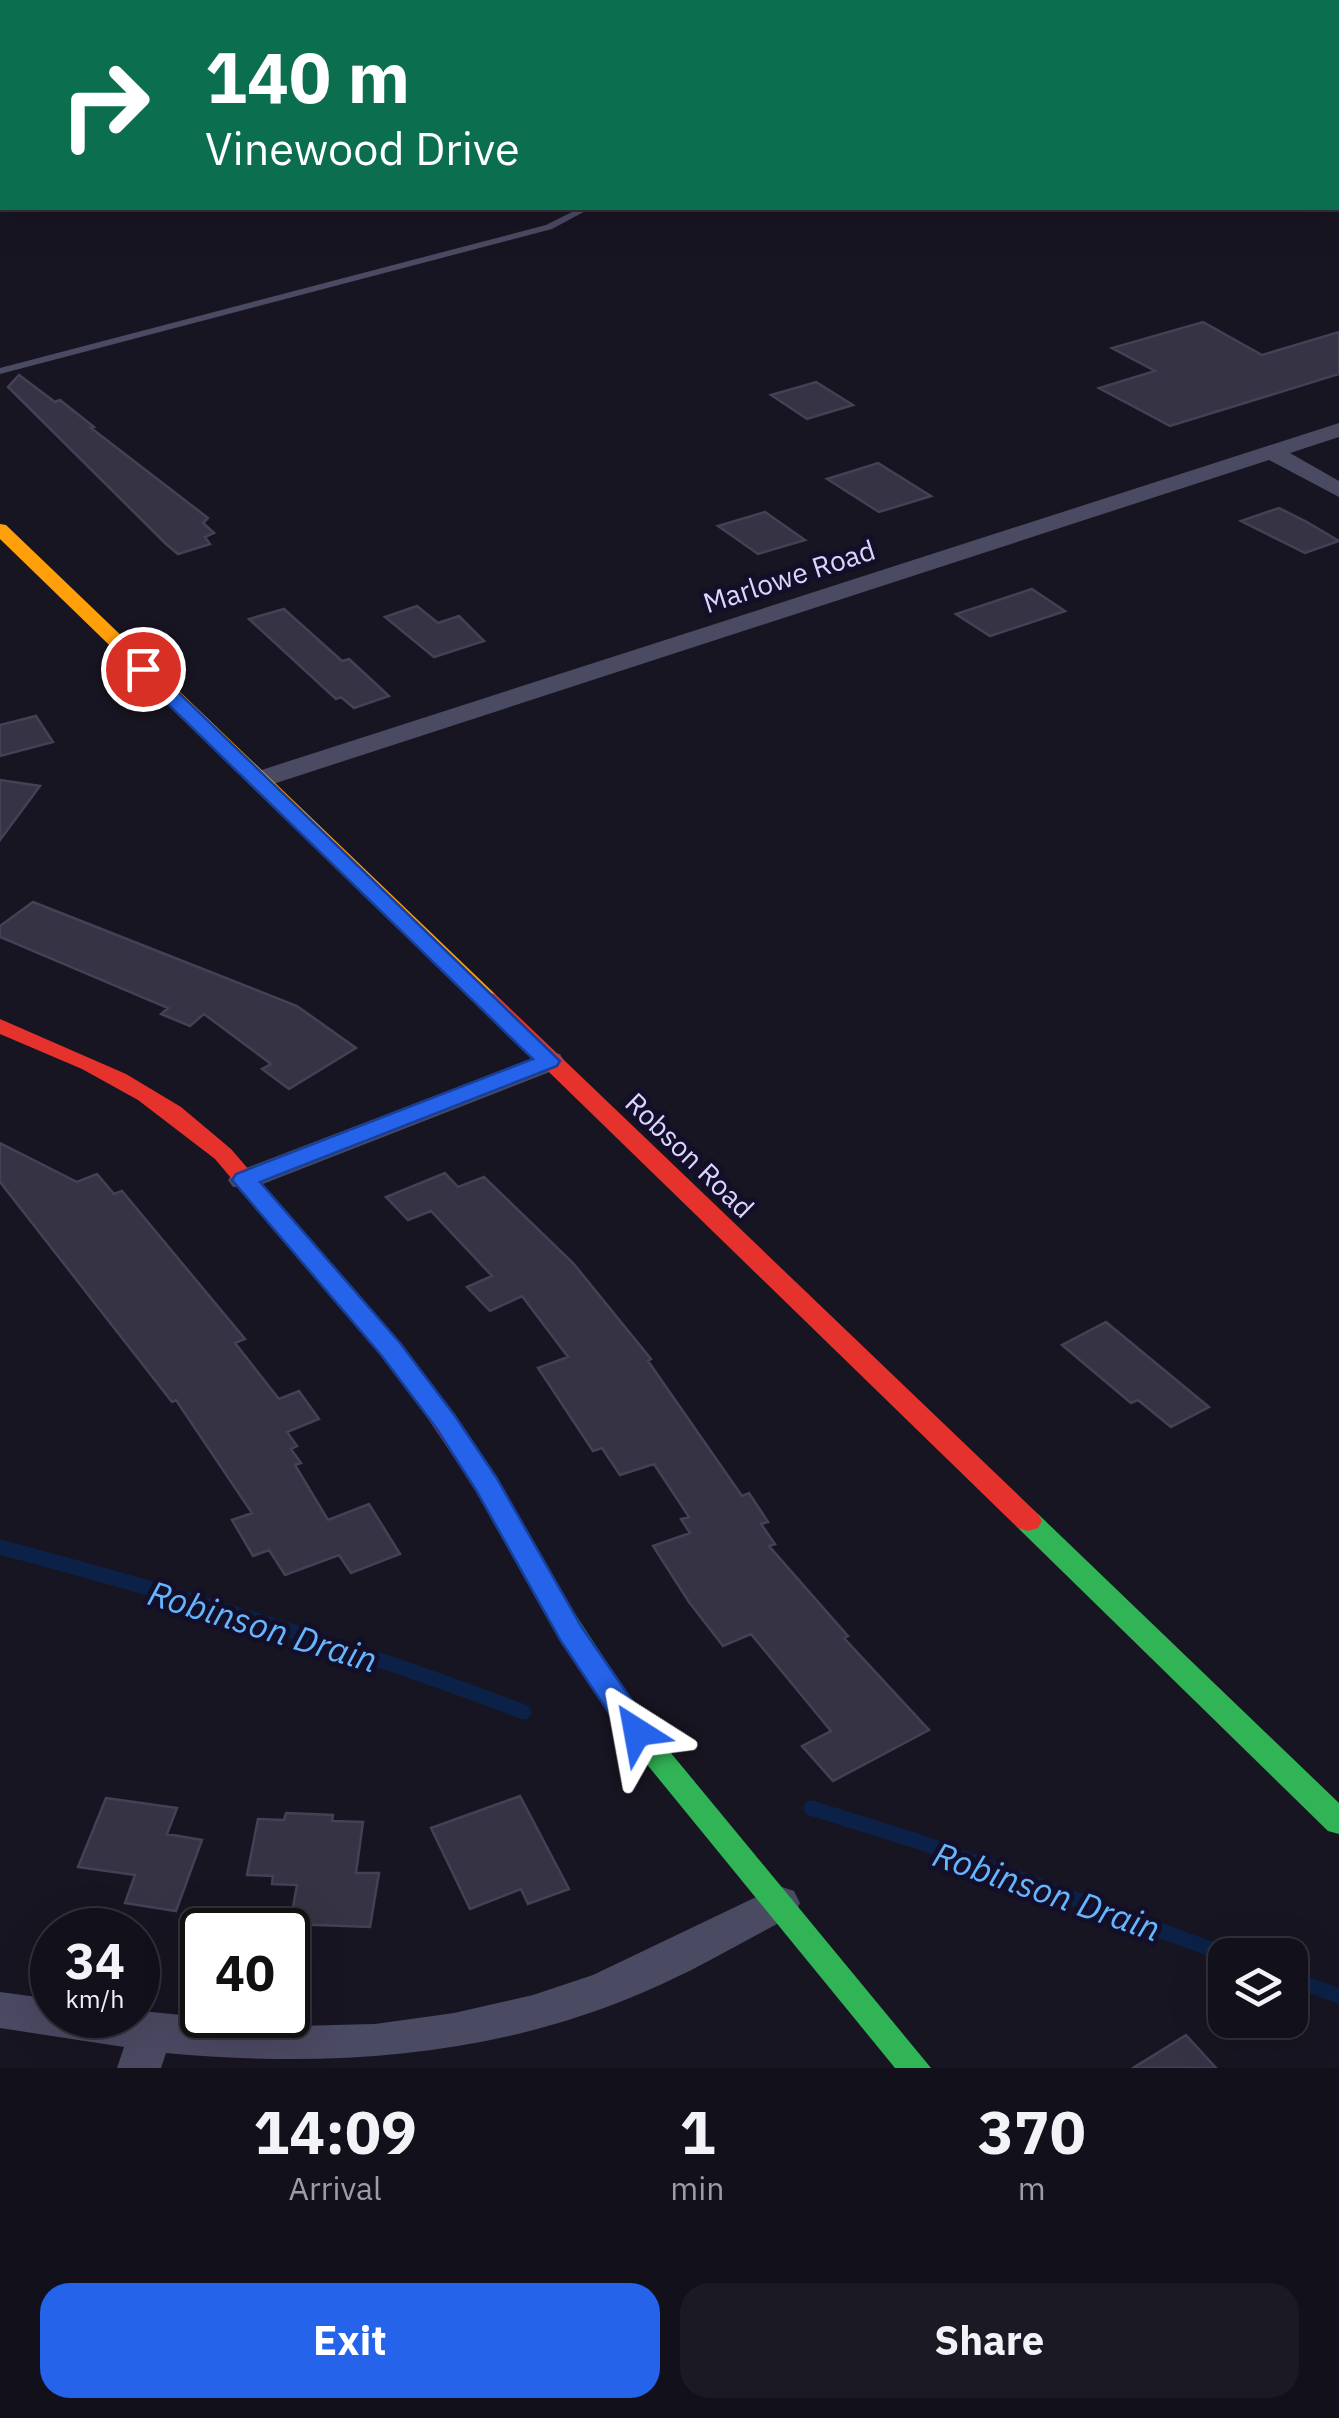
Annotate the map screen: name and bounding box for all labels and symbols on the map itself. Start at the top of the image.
street label: Marlowe Road [698,531,880,621]
pin [101,627,186,712]
street label: Robson Road [618,1084,762,1226]
water label: Robinson Drain [143,1569,383,1683]
position arrow [585,1680,689,1784]
water label: Robinson Drain [927,1831,1167,1951]
speed limit sign: 40 [180,1908,310,2038]

